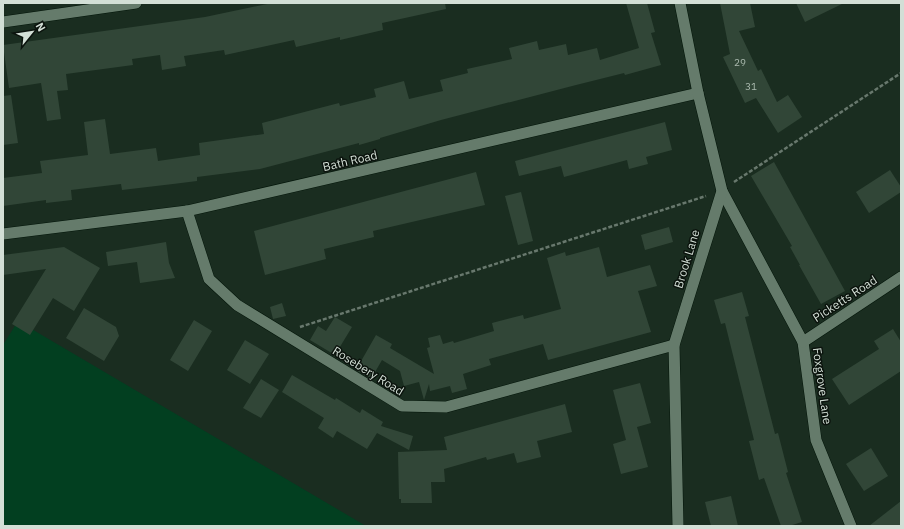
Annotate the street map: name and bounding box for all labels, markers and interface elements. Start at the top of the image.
north arrow [12,12,52,52]
text: N [33,20,49,34]
house number: 29 [734,56,746,69]
house number: 31 [745,80,757,93]
street label: Bath Road [321,147,379,174]
street label: Brook Lane [670,227,703,290]
street label: Picketts Road [810,272,880,325]
street label: Rosebery Road [330,343,407,398]
street label: Foxgrove Lane [810,347,835,426]

